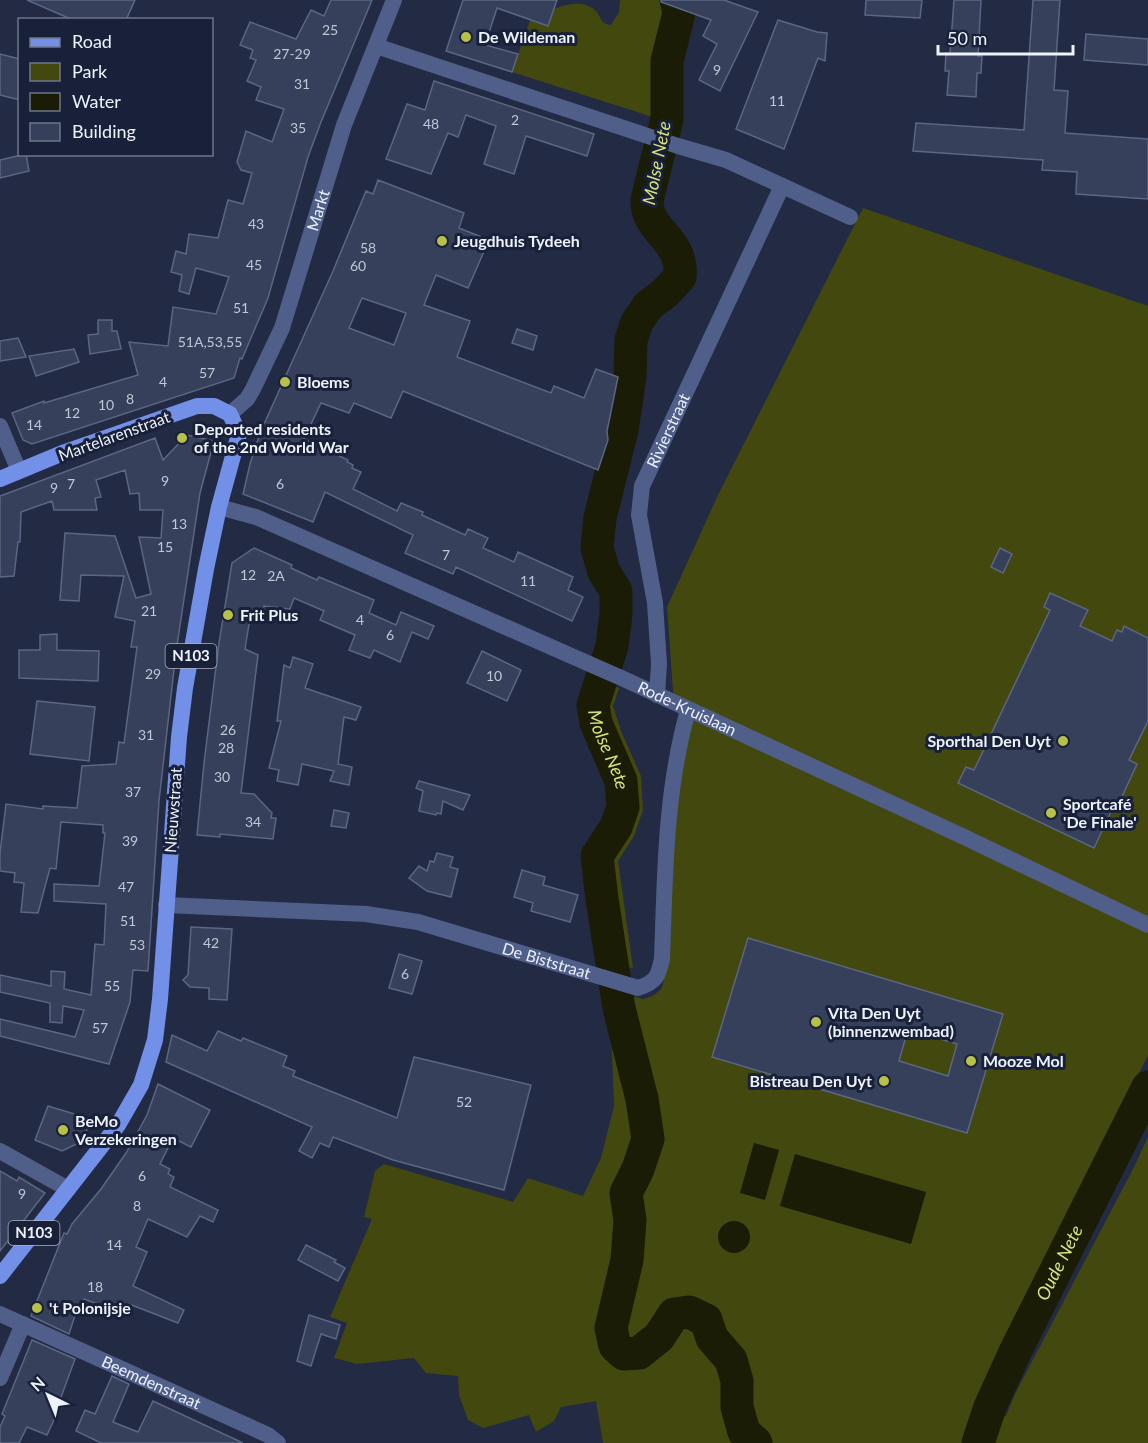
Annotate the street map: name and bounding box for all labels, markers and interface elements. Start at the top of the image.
legend [18,18,213,156]
scale bar [938,18,1073,56]
house number: 25 [322,21,338,38]
place label: De Wildeman [478,27,575,46]
text: 50 m [947,27,987,49]
text: Road [72,30,112,52]
marker: De Wildeman [459,30,473,44]
house number: 27-29 [273,45,311,62]
text: Park [72,60,108,82]
house number: 9 [713,61,721,78]
house number: 31 [294,75,310,92]
text: Water [72,90,121,112]
house number: 11 [769,92,785,109]
house number: 2 [511,111,519,128]
house number: 48 [423,115,439,132]
house number: 35 [290,119,306,136]
water label: Molse Nete [637,119,675,206]
text: Building [72,120,136,142]
street label: Markt [302,187,333,233]
house number: 43 [248,215,264,232]
place label: Jeugdhuis Tydeeh [454,231,580,250]
marker: Jeugdhuis Tydeeh [435,234,449,248]
house number: 58 [360,239,376,256]
house number: 45 [246,256,262,273]
house number: 60 [350,257,366,274]
house number: 51 [233,299,249,316]
house number: 51A,53,55 [178,333,242,350]
house number: 57 [199,364,215,381]
place label: Bloems [297,372,350,391]
house number: 4 [159,373,167,390]
marker: Bloems [278,375,292,389]
house number: 8 [126,390,134,407]
street label: Rivierstraat [642,390,693,471]
house number: 10 [98,396,114,413]
house number: 12 [64,404,80,421]
street label: Martelarenstraat [56,406,172,464]
house number: 14 [26,416,42,433]
place label: Deported residents of the 2nd World War [194,419,349,456]
marker: Deported residents of the 2nd World War [175,431,189,445]
house number: 9 [161,472,169,489]
house number: 7 [67,475,75,492]
house number: 6 [276,475,284,492]
house number: 9 [50,479,58,496]
house number: 13 [171,515,187,532]
house number: 15 [157,538,173,555]
house number: 7 [442,546,450,563]
house number: 12 [240,566,256,583]
house number: 2A [267,567,285,584]
house number: 11 [520,572,536,589]
house number: 21 [141,602,157,619]
place label: Frit Plus [240,605,298,624]
marker: Frit Plus [221,608,235,622]
house number: 4 [356,611,364,628]
house number: 6 [386,626,394,643]
road number: N103 [166,644,216,668]
house number: 29 [145,665,161,682]
house number: 10 [486,667,502,684]
street label: Rode-Kruislaan [635,677,740,739]
water label: Molse Nete [584,708,634,790]
house number: 26 [220,721,236,738]
house number: 31 [138,726,154,743]
place label: Sporthal Den Uyt [927,731,1051,750]
marker: Sporthal Den Uyt [1056,734,1070,748]
house number: 28 [218,739,234,756]
street label: Nieuwstraat [160,766,185,853]
house number: 30 [214,768,230,785]
house number: 37 [125,783,141,800]
place label: Sportcafé 'De Finale' [1063,794,1137,831]
marker: Sportcafé 'De Finale' [1044,806,1058,820]
house number: 34 [245,813,261,830]
house number: 39 [122,832,138,849]
house number: 47 [118,878,134,895]
house number: 51 [120,912,136,929]
house number: 42 [203,934,219,951]
house number: 53 [129,936,145,953]
street label: De Biststraat [500,938,593,982]
house number: 6 [401,965,409,982]
house number: 55 [104,977,120,994]
place label: Vita Den Uyt (binnenzwembad) [827,1003,954,1040]
marker: Vita Den Uyt (binnenzwembad) [809,1015,823,1029]
house number: 57 [92,1019,108,1036]
place label: Mooze Mol [983,1051,1064,1070]
marker: Mooze Mol [964,1054,978,1068]
place label: Bistreau Den Uyt [750,1071,872,1090]
marker: Bistreau Den Uyt [877,1074,891,1088]
house number: 52 [456,1093,472,1110]
place label: BeMo Verzekeringen [74,1111,177,1148]
marker: BeMo Verzekeringen [56,1123,70,1137]
house number: 6 [138,1167,146,1184]
house number: 9 [18,1185,26,1202]
house number: 8 [133,1197,141,1214]
road number: N103 [9,1221,60,1245]
water label: Oude Nete [1031,1221,1087,1304]
house number: 14 [106,1236,122,1253]
house number: 18 [87,1278,103,1295]
place label: 't Polonijsje [49,1298,131,1317]
marker: 't Polonijsje [30,1301,44,1315]
street label: Beemdenstraat [99,1351,204,1413]
north arrow [18,1365,78,1425]
text: N [26,1373,48,1395]

